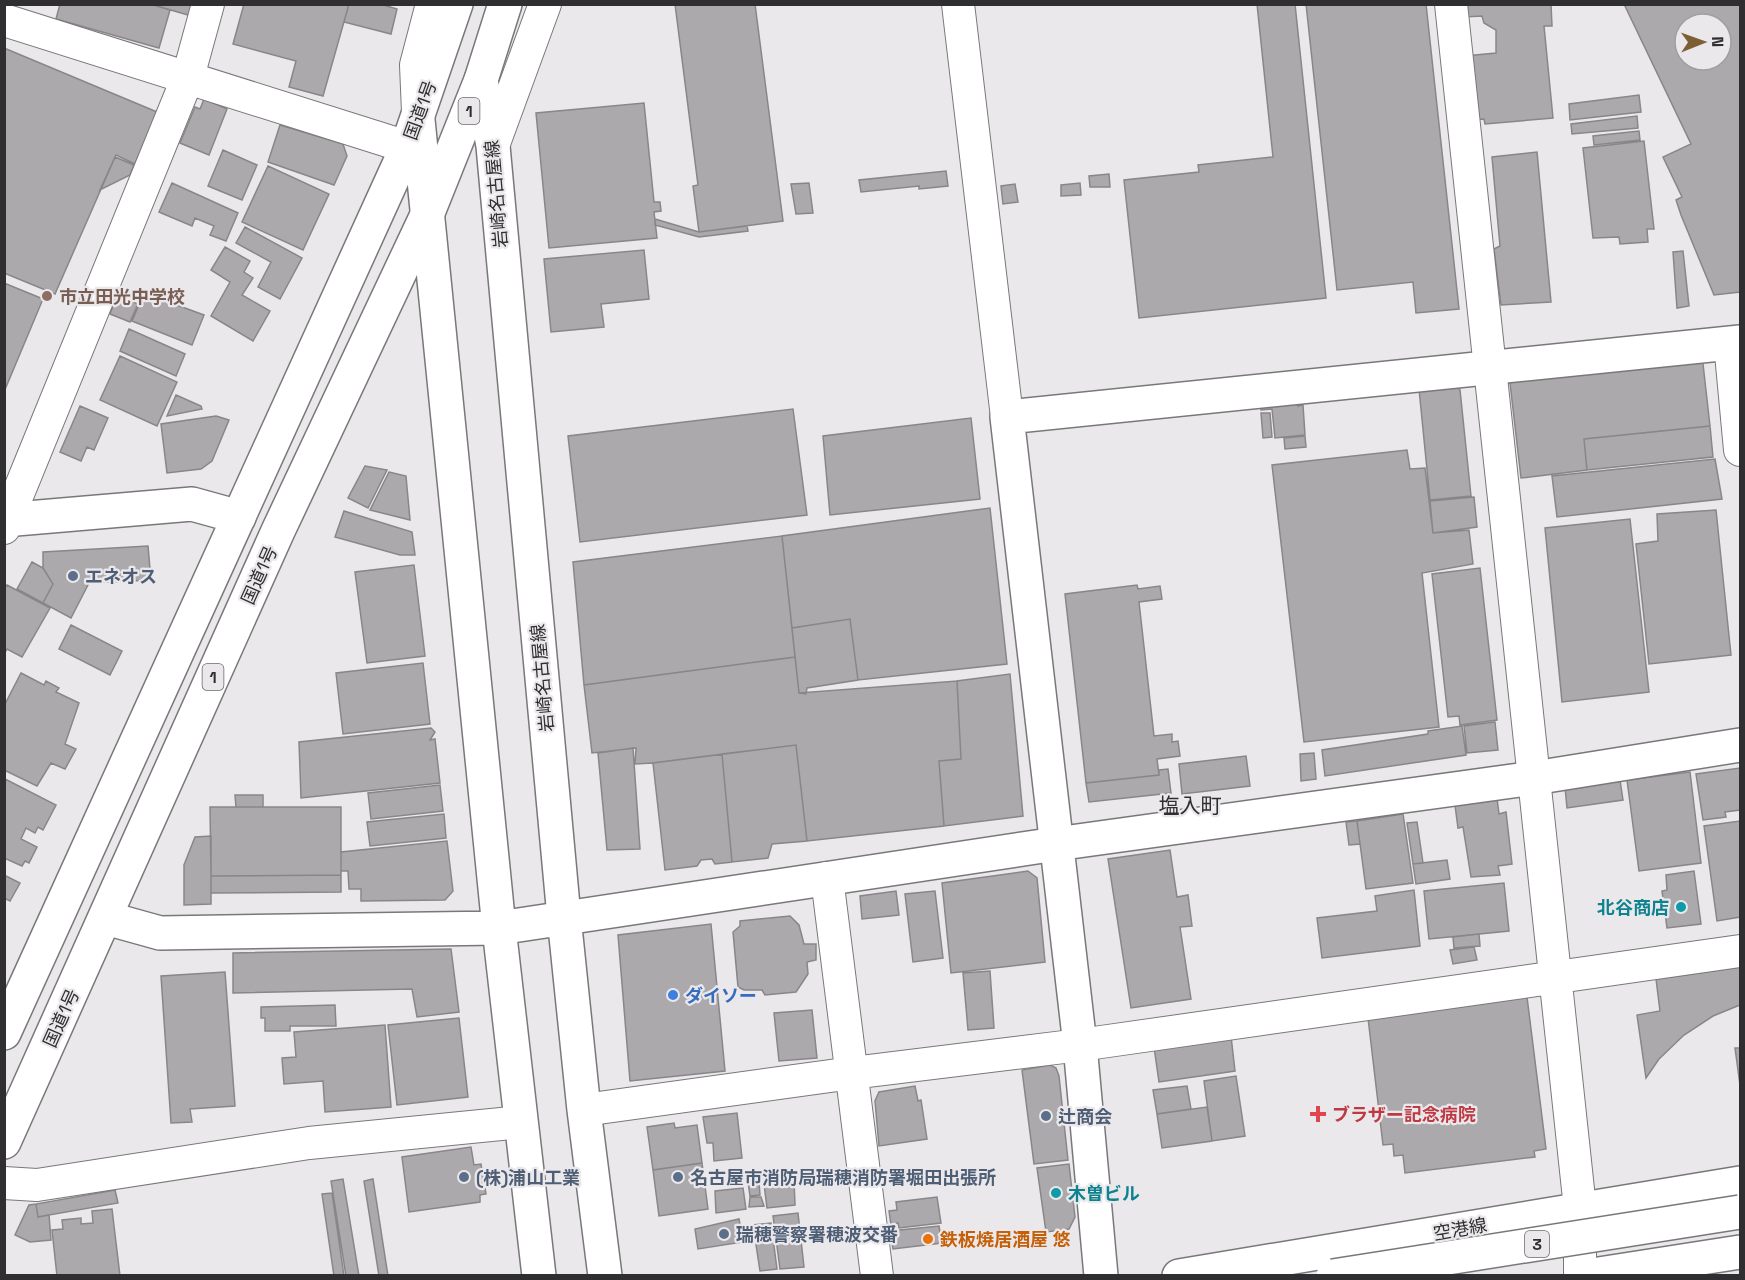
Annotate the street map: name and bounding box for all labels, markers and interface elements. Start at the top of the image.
north arrow [1673,12,1733,72]
text: N [1707,36,1728,47]
street label: 国道1号 [399,77,441,143]
road number: 1 [458,98,480,124]
street label: 岩崎名古屋線 [480,139,512,249]
place label: 市立田光中学校 [59,285,185,308]
marker: 市立田光中学校 [40,289,54,303]
street label: 国道1号 [236,542,282,608]
place label: エネオス [85,565,157,588]
marker: エネオス [66,569,80,583]
street label: 岩崎名古屋線 [526,623,558,733]
road number: 1 [202,664,224,690]
district label: 塩入町 [1159,792,1222,819]
place label: 北谷商店 [1597,896,1669,919]
marker: 北谷商店 [1674,900,1688,914]
place label: ダイソー [685,984,757,1007]
street label: 国道1号 [38,985,84,1051]
marker: ダイソー [666,988,680,1002]
place label: ブラザー記念病院 [1332,1103,1476,1126]
place label: 辻商会 [1058,1105,1112,1128]
marker: ブラザー記念病院 [1309,1105,1327,1123]
marker: 辻商会 [1039,1109,1053,1123]
place label: (株)浦山工業 [476,1166,580,1189]
place label: 名古屋市消防局瑞穂消防署堀田出張所 [690,1166,996,1189]
marker: (株)浦山工業 [457,1170,471,1184]
marker: 名古屋市消防局瑞穂消防署堀田出張所 [671,1170,685,1184]
place label: 木曽ビル [1068,1182,1140,1205]
marker: 木曽ビル [1049,1186,1063,1200]
street label: 空港線 [1431,1213,1489,1245]
place label: 瑞穂警察署穂波交番 [736,1223,898,1246]
marker: 瑞穂警察署穂波交番 [717,1227,731,1241]
place label: 鉄板焼居酒屋 悠 [939,1228,1071,1251]
road number: 3 [1525,1231,1549,1257]
marker: 鉄板焼居酒屋 悠 [921,1232,935,1246]

